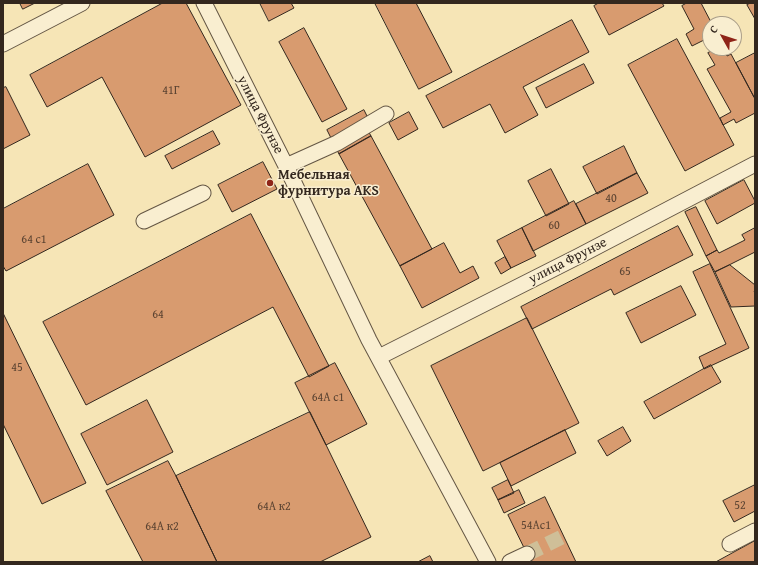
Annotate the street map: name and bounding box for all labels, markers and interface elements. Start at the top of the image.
north arrow [702,16,742,56]
text: С [705,22,722,37]
street label: улица Фрунзе [233,73,287,157]
house number: 41Г [162,84,180,98]
place label: Мебельная фурнитура AKS [278,167,379,200]
marker: Мебельная фурнитура AKS [265,178,275,188]
house number: 40 [605,192,617,206]
house number: 60 [548,219,560,233]
house number: 64 с1 [21,233,47,247]
street label: улица Фрунзе [526,234,610,288]
house number: 65 [619,265,631,279]
house number: 64 [152,308,164,322]
house number: 45 [11,361,23,375]
house number: 64А с1 [312,391,344,405]
house number: 52 [734,499,746,513]
house number: 64А к2 [257,500,291,514]
house number: 54Ас1 [521,519,551,533]
house number: 64А к2 [145,520,179,534]

